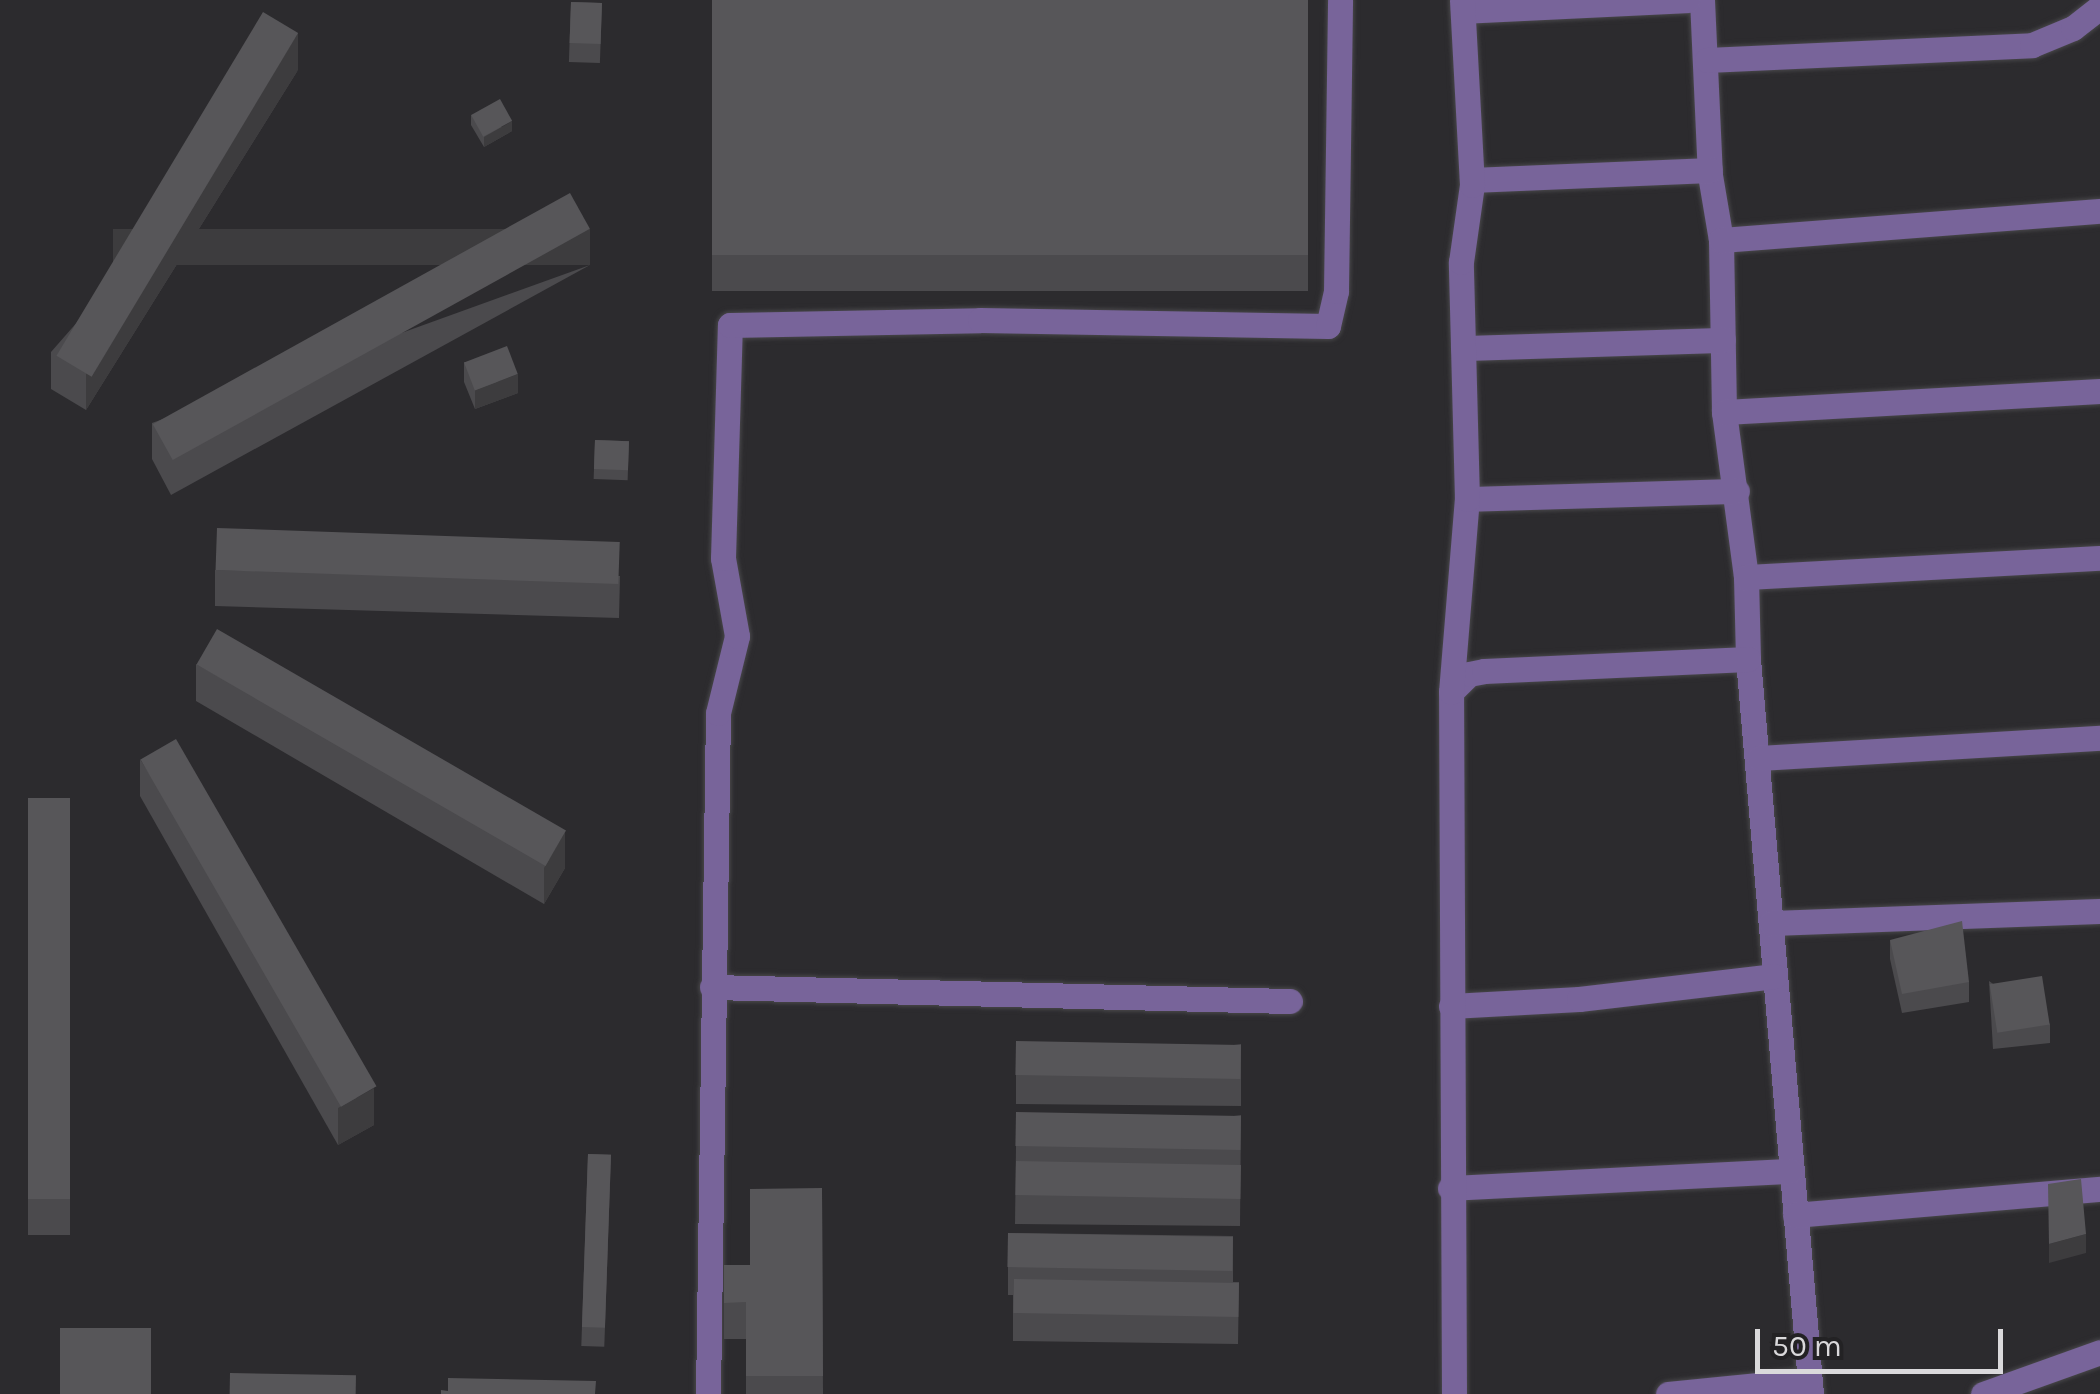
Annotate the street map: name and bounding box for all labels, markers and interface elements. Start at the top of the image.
scale bar [1760,1309,2008,1371]
text: 50 m [1772,1328,1842,1364]

